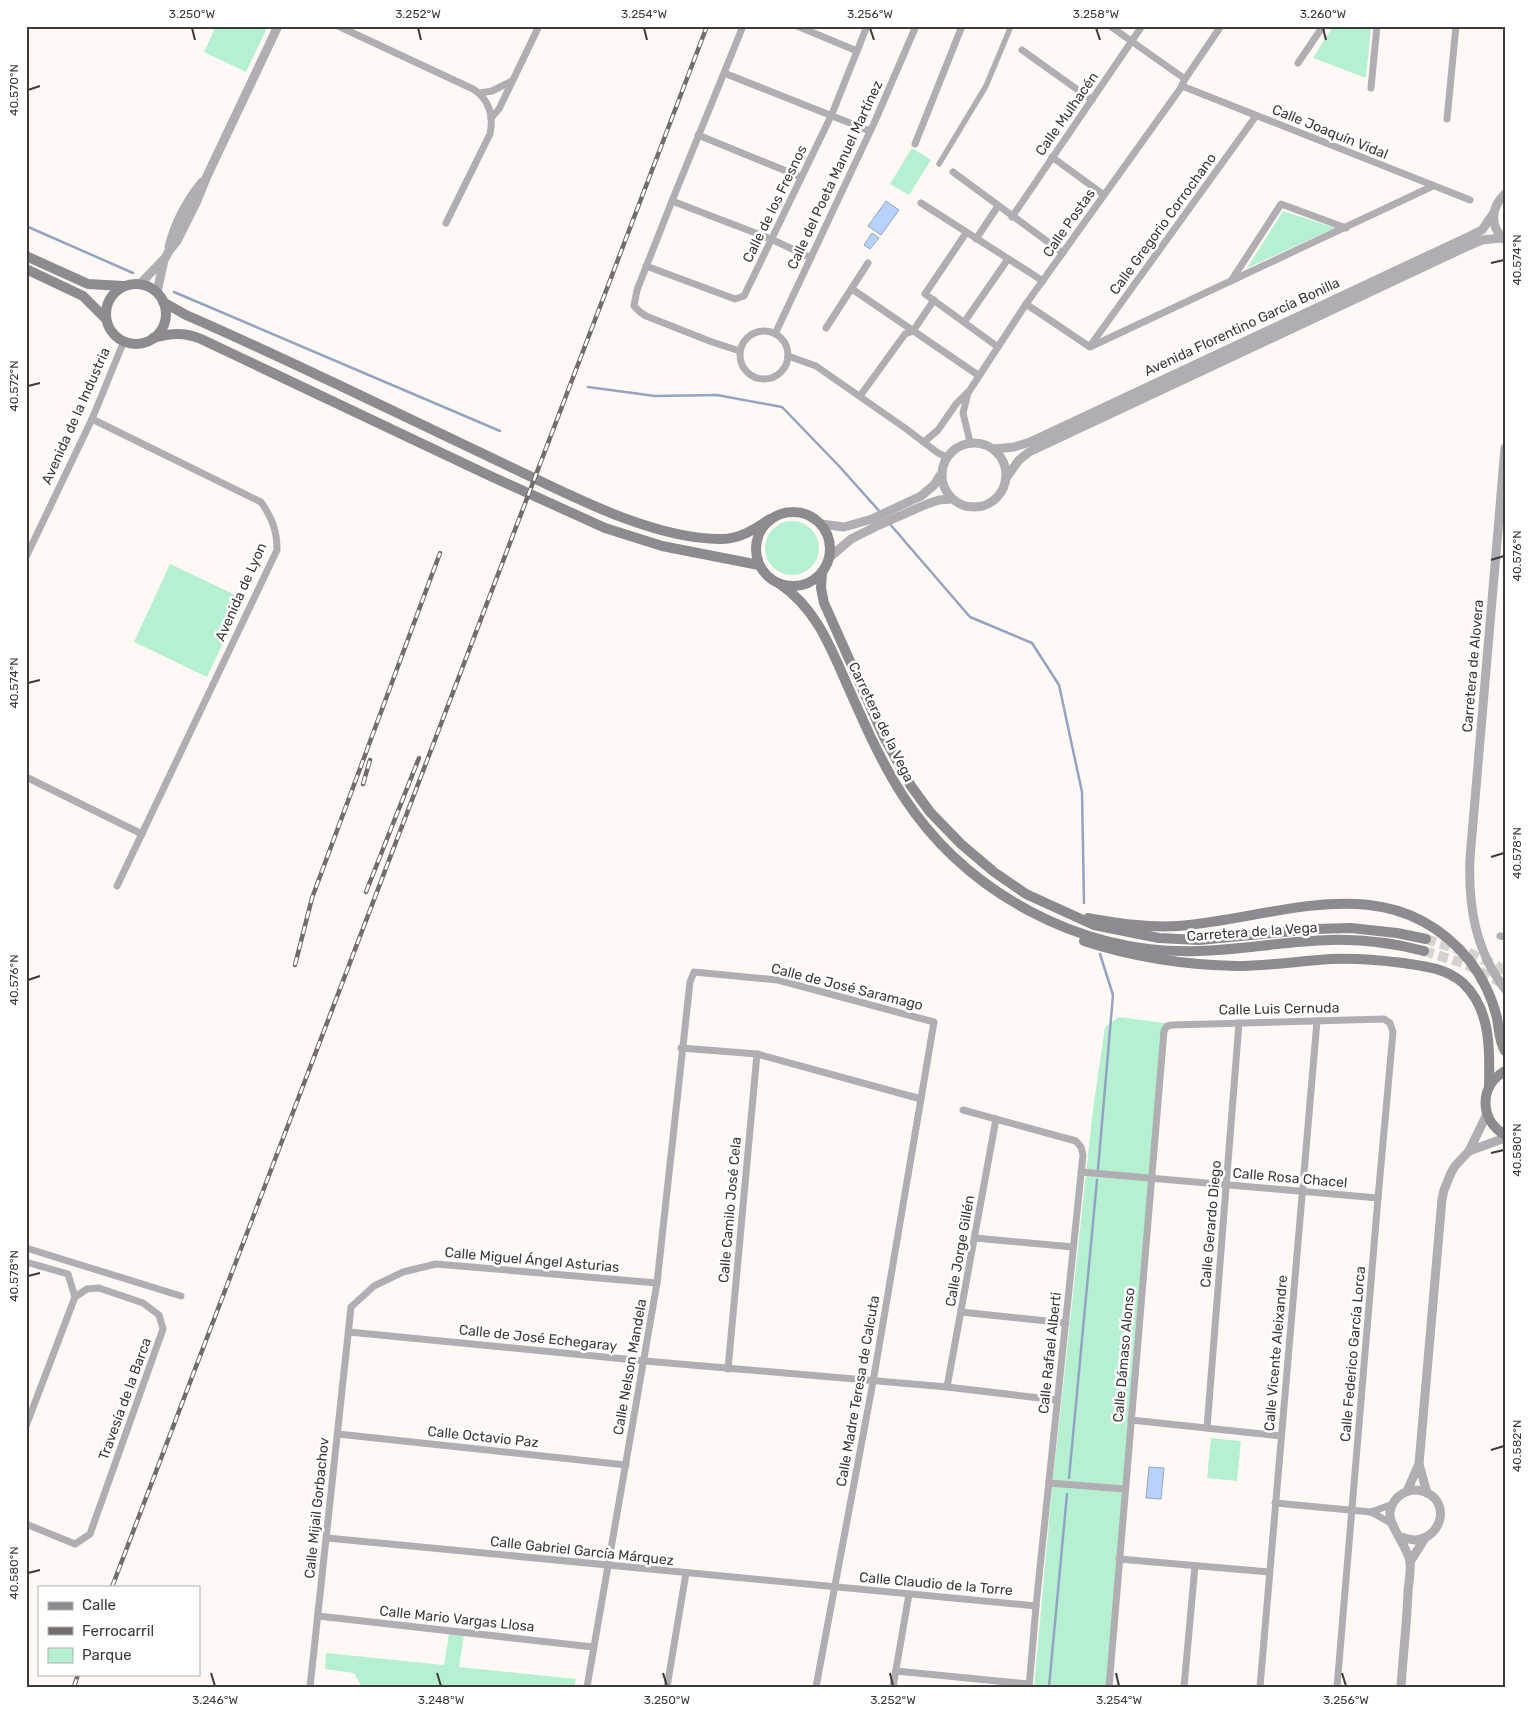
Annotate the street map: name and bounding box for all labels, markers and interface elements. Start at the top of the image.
text: 3.250°W [169,7,216,21]
text: 3.252°W [395,7,441,21]
text: 3.254°W [621,7,667,21]
text: 3.256°W [847,7,893,21]
text: 3.258°W [1073,7,1120,21]
text: 3.260°W [1300,7,1347,21]
text: 40.570°N [7,64,21,116]
street label: Calle Mulhacén [1032,69,1102,159]
street label: Calle del Poeta Manuel Martínez [784,78,886,272]
street label: Calle Joaquín Vidal [1270,101,1390,163]
street label: Calle de los Fresnos [739,143,811,265]
street label: Calle Gregorio Corrochano [1106,150,1220,298]
street label: Calle Postas [1039,186,1099,260]
text: 40.574°N [1510,234,1524,286]
street label: Avenida Florentino García Bonilla [1141,274,1343,380]
street label: Avenida de la Industria [38,345,114,487]
text: 40.572°N [7,360,21,412]
text: 40.576°N [1510,530,1524,582]
street label: Avenida de Lyon [212,540,270,644]
street label: Carretera de Alovera [1459,599,1487,733]
text: 40.574°N [7,657,21,709]
street label: Carretera de la Vega [845,659,917,785]
text: 40.578°N [1510,827,1524,879]
street label: Carretera de la Vega [1186,919,1318,945]
text: 40.576°N [7,954,21,1006]
street label: Calle de José Saramago [769,960,925,1014]
street label: Calle Luis Cernuda [1219,999,1339,1019]
text: 40.580°N [1510,1123,1524,1177]
street label: Calle Camilo José Cela [715,1136,745,1284]
street label: Calle Gerardo Diego [1197,1160,1225,1288]
street label: Calle Rosa Chacel [1232,1165,1348,1191]
street label: Calle Jorge Gillén [942,1194,978,1308]
street label: Calle Miguel Ángel Asturias [444,1243,620,1276]
text: 40.578°N [7,1250,21,1302]
street label: Calle Federico García Lorca [1337,1266,1369,1442]
street label: Calle Vicente Aleixandre [1261,1274,1291,1432]
street label: Calle Dámaso Alonso [1110,1287,1138,1423]
street label: Calle Rafael Alberti [1035,1291,1065,1415]
street label: Calle Madre Teresa de Calcuta [833,1294,883,1488]
street label: Calle Nelson Mandela [610,1298,650,1436]
street label: Calle de José Echegaray [458,1321,618,1355]
street label: Travesía de la Barca [95,1336,155,1462]
text: 40.582°N [1510,1420,1524,1472]
street label: Calle Octavio Paz [427,1423,539,1451]
street label: Calle Mijail Gorbachov [301,1436,333,1579]
street label: Calle Gabriel García Márquez [489,1533,675,1569]
text: 40.580°N [7,1546,21,1600]
street label: Calle Claudio de la Torre [858,1569,1014,1599]
legend [38,1586,200,1676]
text: Calle [82,1596,116,1614]
street label: Calle Mario Vargas Llosa [379,1602,535,1636]
text: Ferrocarril [82,1622,154,1640]
text: Parque [82,1646,132,1664]
text: 3.246°W [192,1693,238,1707]
text: 3.248°W [418,1693,465,1707]
text: 3.250°W [644,1693,691,1707]
text: 3.252°W [870,1693,916,1707]
text: 3.254°W [1096,1693,1142,1707]
text: 3.256°W [1323,1693,1369,1707]

